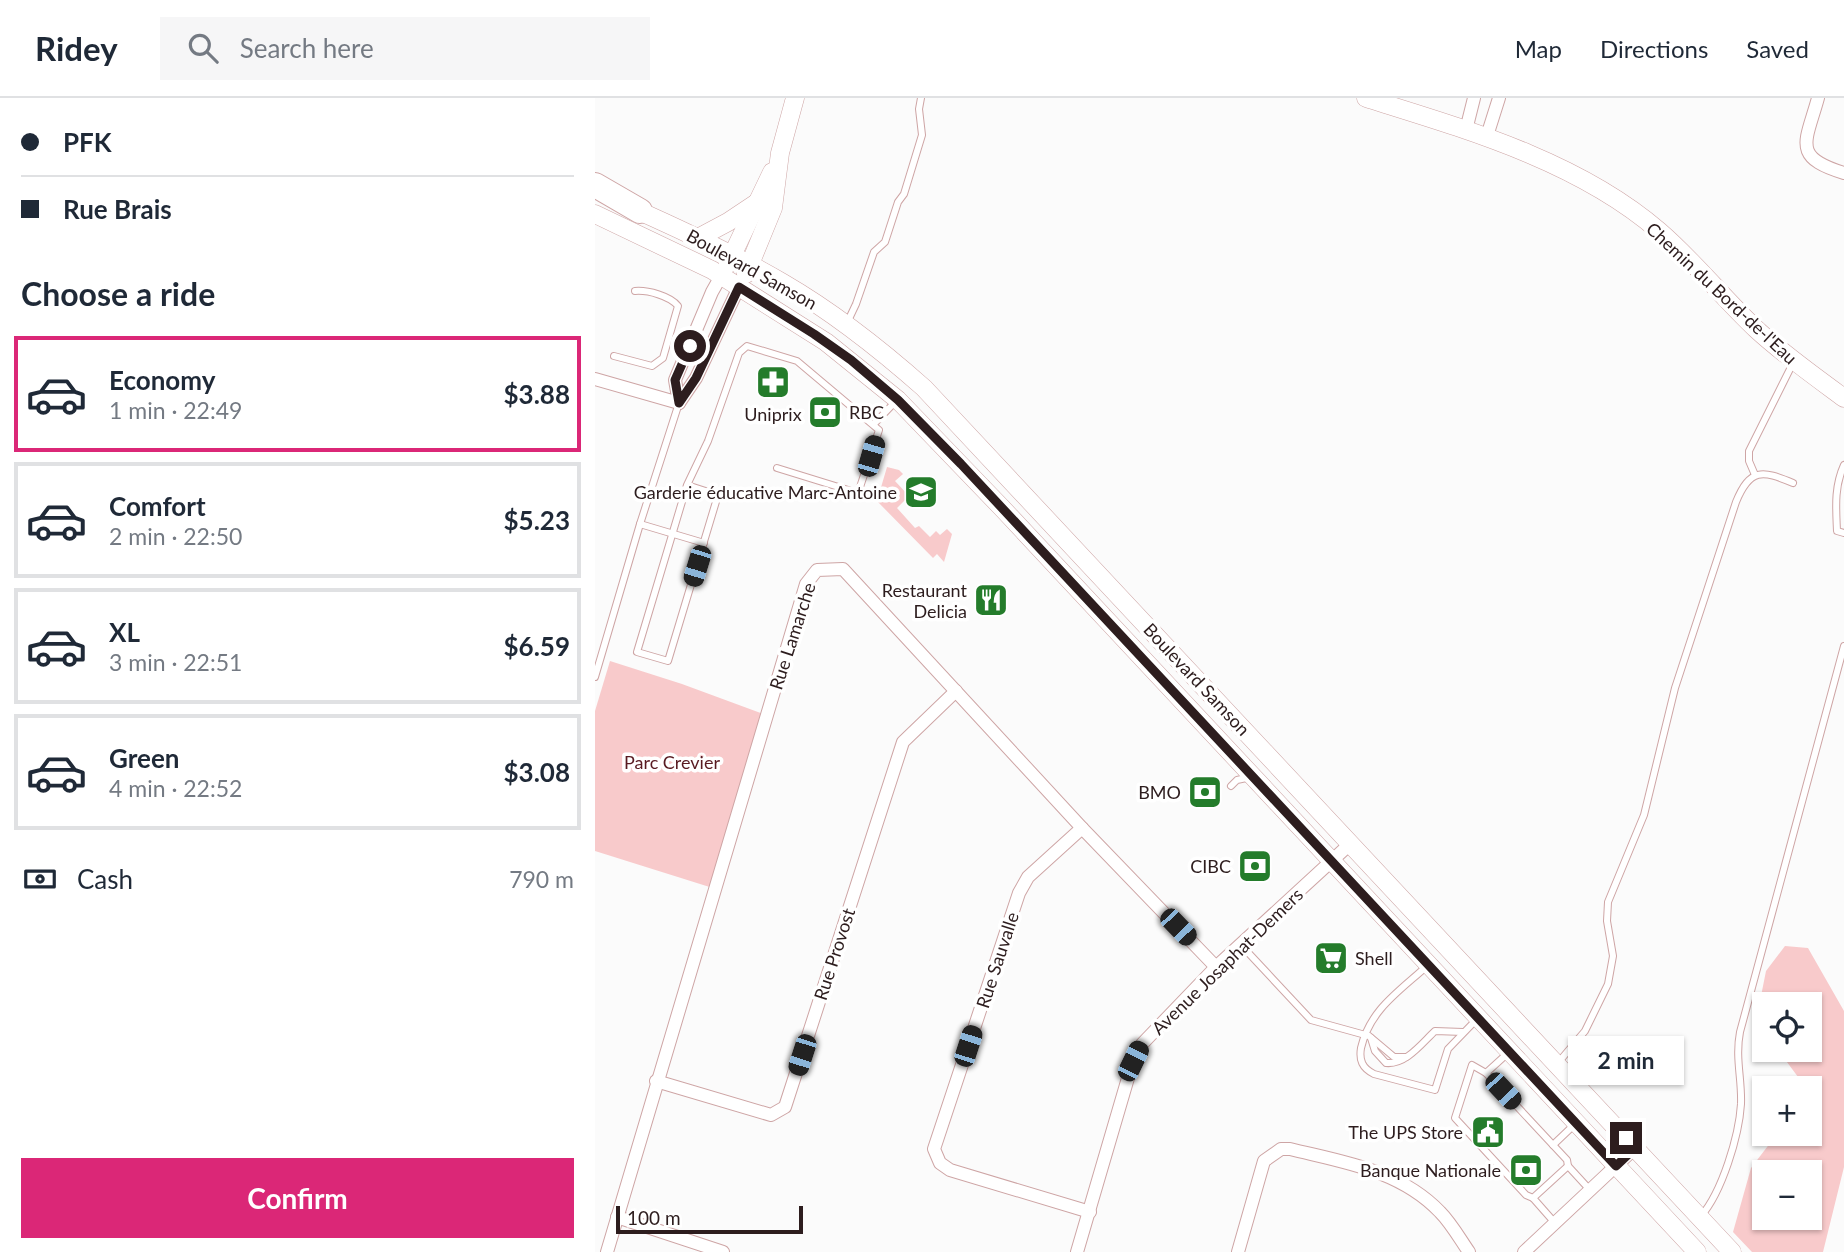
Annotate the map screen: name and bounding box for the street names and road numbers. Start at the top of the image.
street label: Chemin du Bord-de-l'Eau [1642,217,1802,369]
street label: Boulevard Samson [683,224,821,314]
street label: Rue Lamarche [764,580,820,692]
street label: Boulevard Samson [1139,618,1255,740]
street label: Avenue Josaphat-Demers [1147,883,1307,1039]
street label: Rue Provost [809,905,859,1003]
street label: Rue Sauvalle [971,909,1023,1011]

